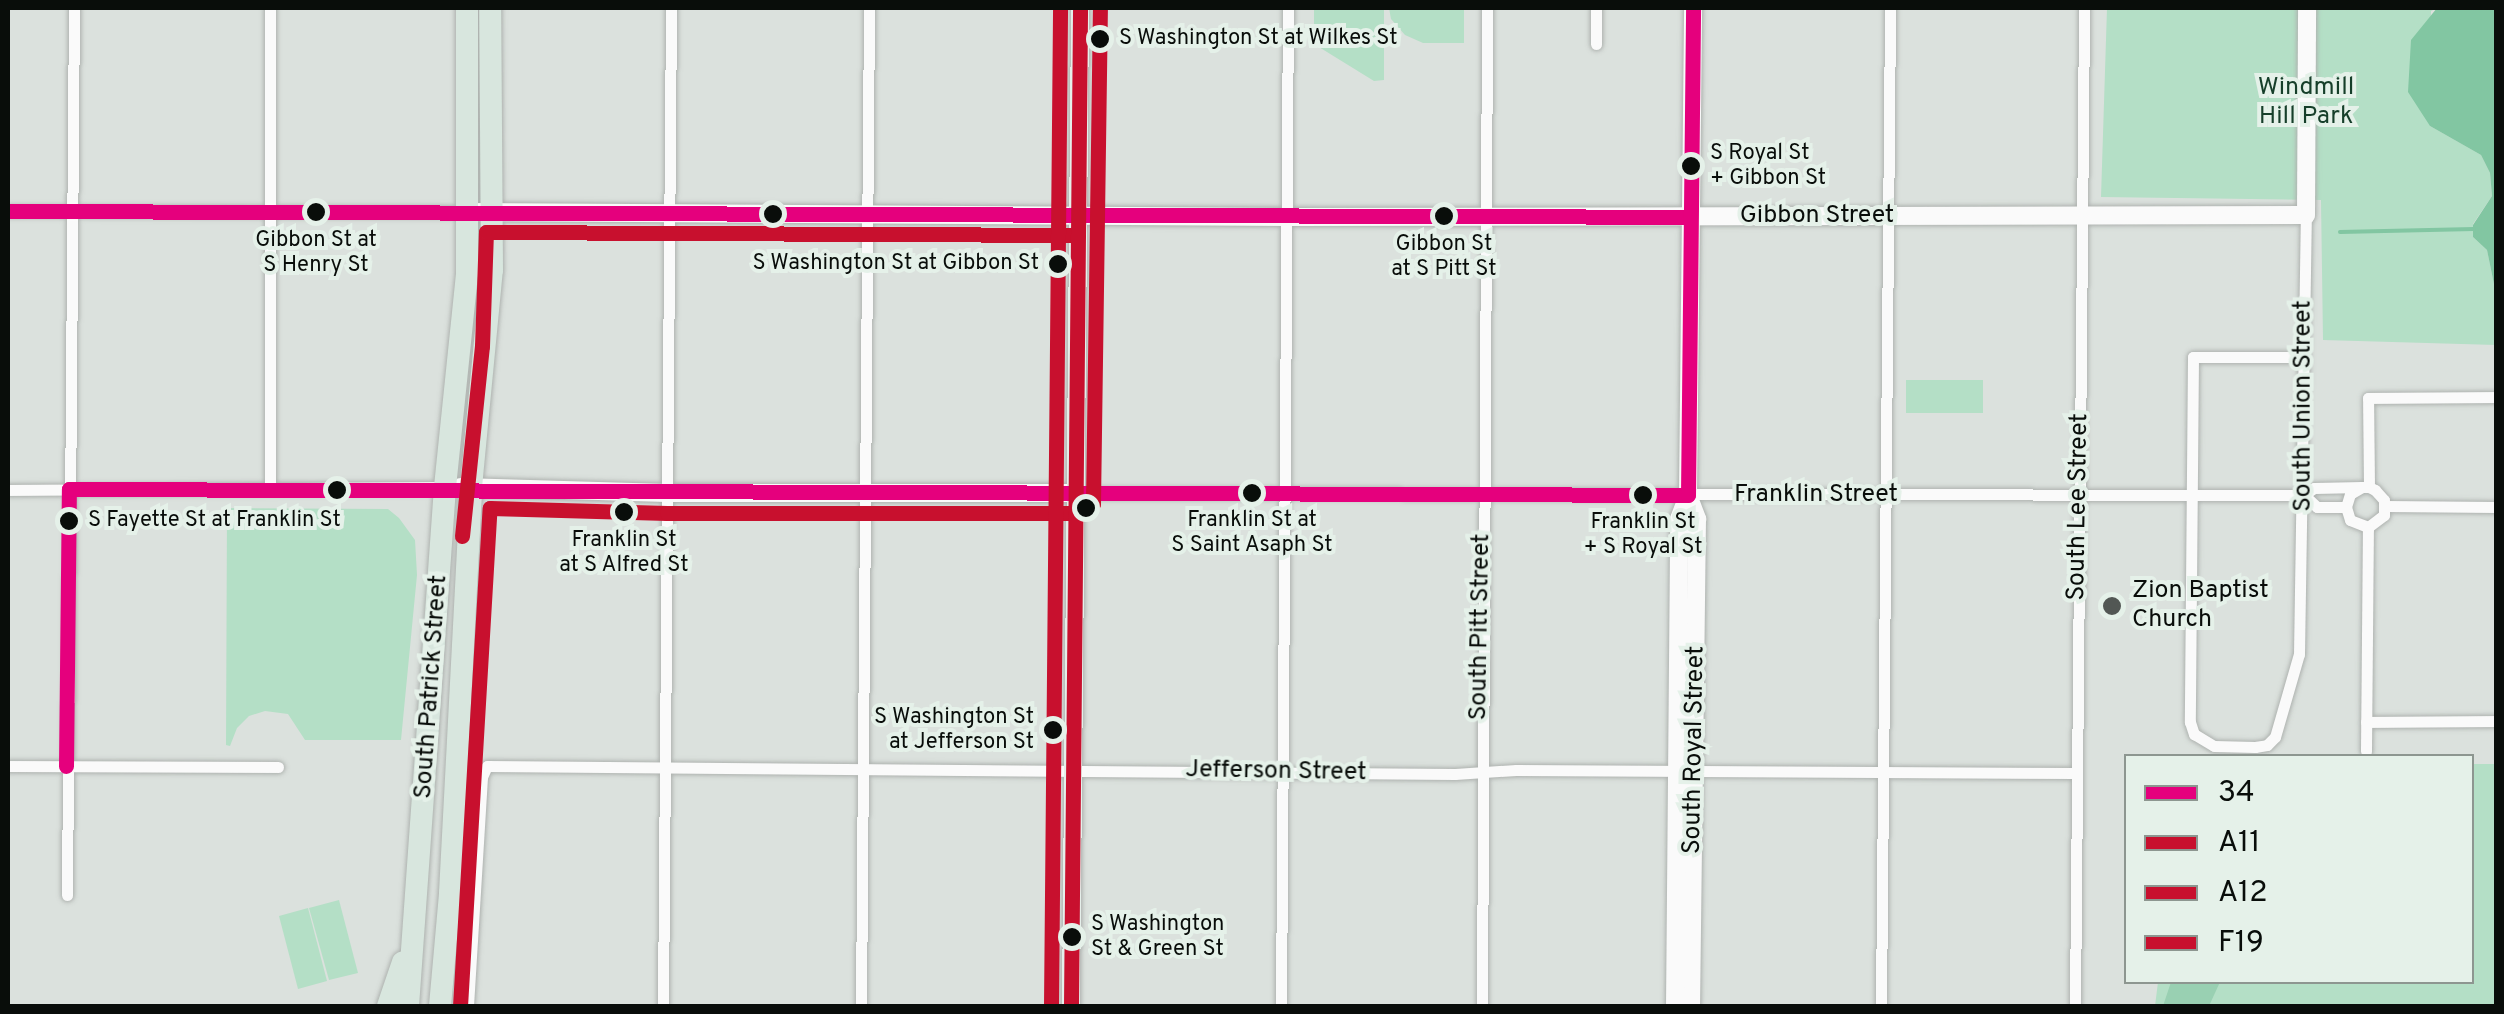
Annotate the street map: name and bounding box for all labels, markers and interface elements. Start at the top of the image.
place label: S Washington St at Wilkes St [1119,26,1398,52]
marker: S Washington St at Wilkes St [1090,29,1110,49]
park label: Windmill Hill Park [2258,74,2354,133]
place label: S Royal St + Gibbon St [1710,140,1826,192]
marker: S Royal St + Gibbon St [1681,156,1701,176]
street label: Gibbon Street [1740,201,1894,231]
marker: Gibbon St at S Henry St [306,202,326,222]
unlabelled marker [763,204,783,224]
marker: Gibbon St at S Pitt St [1434,206,1454,226]
place label: Gibbon St at S Henry St [255,227,377,278]
place label: Gibbon St at S Pitt St [1391,231,1497,282]
place label: S Washington St at Gibbon St [752,251,1039,277]
marker: S Washington St at Gibbon St [1048,254,1068,274]
street label: South Union Street [2289,300,2319,512]
street label: South Lee Street [2062,413,2096,601]
unlabelled marker [327,480,347,500]
street label: Franklin Street [1734,480,1898,510]
marker: Franklin St at S Saint Asaph St [1242,483,1262,503]
marker: Franklin St + S Royal St [1633,485,1653,505]
unlabelled marker [1076,498,1096,518]
marker: Franklin St at S Alfred St [614,502,634,522]
place label: Franklin St at S Saint Asaph St [1171,507,1333,558]
place label: S Fayette St at Franklin St [88,508,341,534]
place label: Franklin St + S Royal St [1584,509,1702,560]
marker: S Fayette St at Franklin St [59,511,79,531]
place label: Franklin St at S Alfred St [559,527,689,578]
street label: South Pitt Street [1464,533,1498,721]
street label: South Patrick Street [409,574,455,800]
place label: Zion Baptist Church [2132,577,2269,636]
marker: Zion Baptist Church [2101,595,2123,617]
street label: South Royal Street [1678,646,1712,854]
place label: S Washington St at Jefferson St [874,704,1034,756]
marker: S Washington St at Jefferson St [1043,720,1063,740]
legend [2124,754,2474,984]
street label: Jefferson Street [1185,755,1367,789]
text: 34 [2218,775,2255,812]
text: A11 [2218,825,2260,862]
text: A12 [2218,875,2268,912]
place label: S Washington St & Green St [1091,911,1225,962]
text: F19 [2218,925,2264,962]
marker: S Washington St & Green St [1062,927,1082,947]

